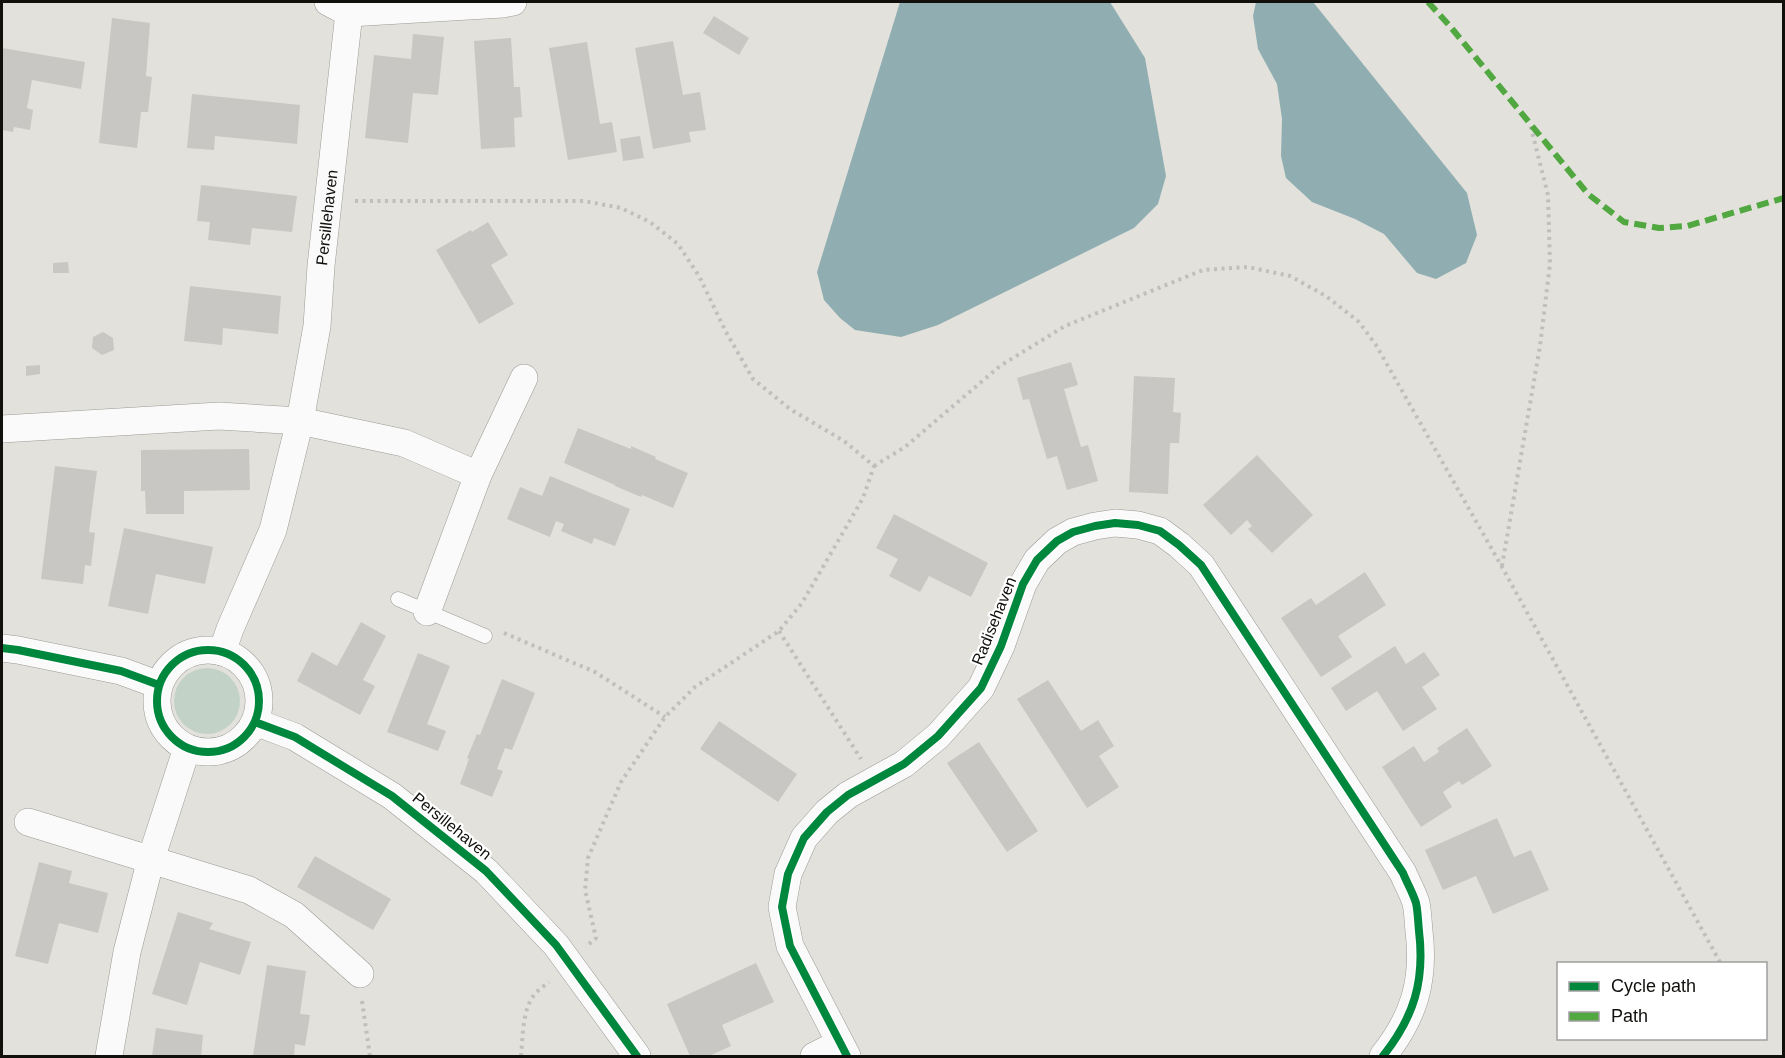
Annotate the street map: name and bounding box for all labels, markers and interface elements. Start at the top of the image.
street label: Persillehaven [313,169,340,266]
street label: Radisehaven [969,575,1019,667]
street label: Persillehaven [409,789,495,863]
legend [1557,962,1767,1040]
text: Cycle path [1611,976,1696,996]
text: Path [1611,1006,1648,1026]

